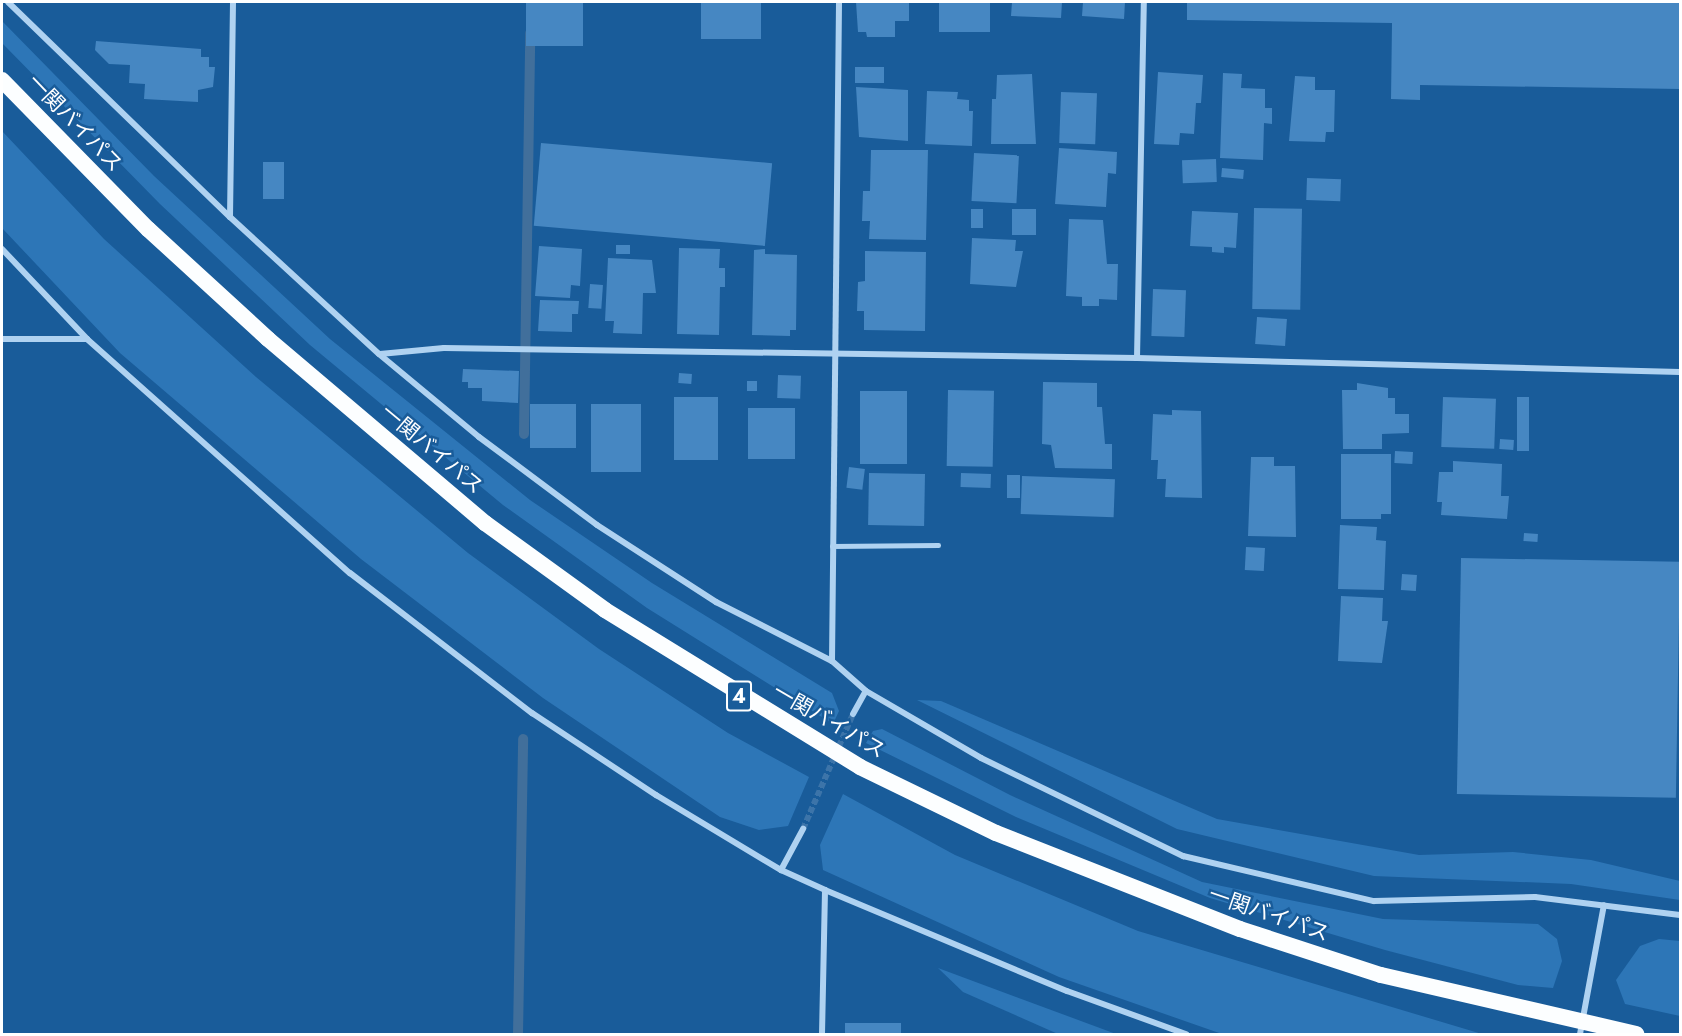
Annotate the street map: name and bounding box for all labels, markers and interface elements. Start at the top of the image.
street label: 一関バイパス [22,69,128,177]
street label: 一関バイパス [376,399,488,499]
road number: 4 [726,679,752,713]
street label: 一関バイパス [768,679,890,763]
street label: 一関バイパス [1205,882,1333,946]

